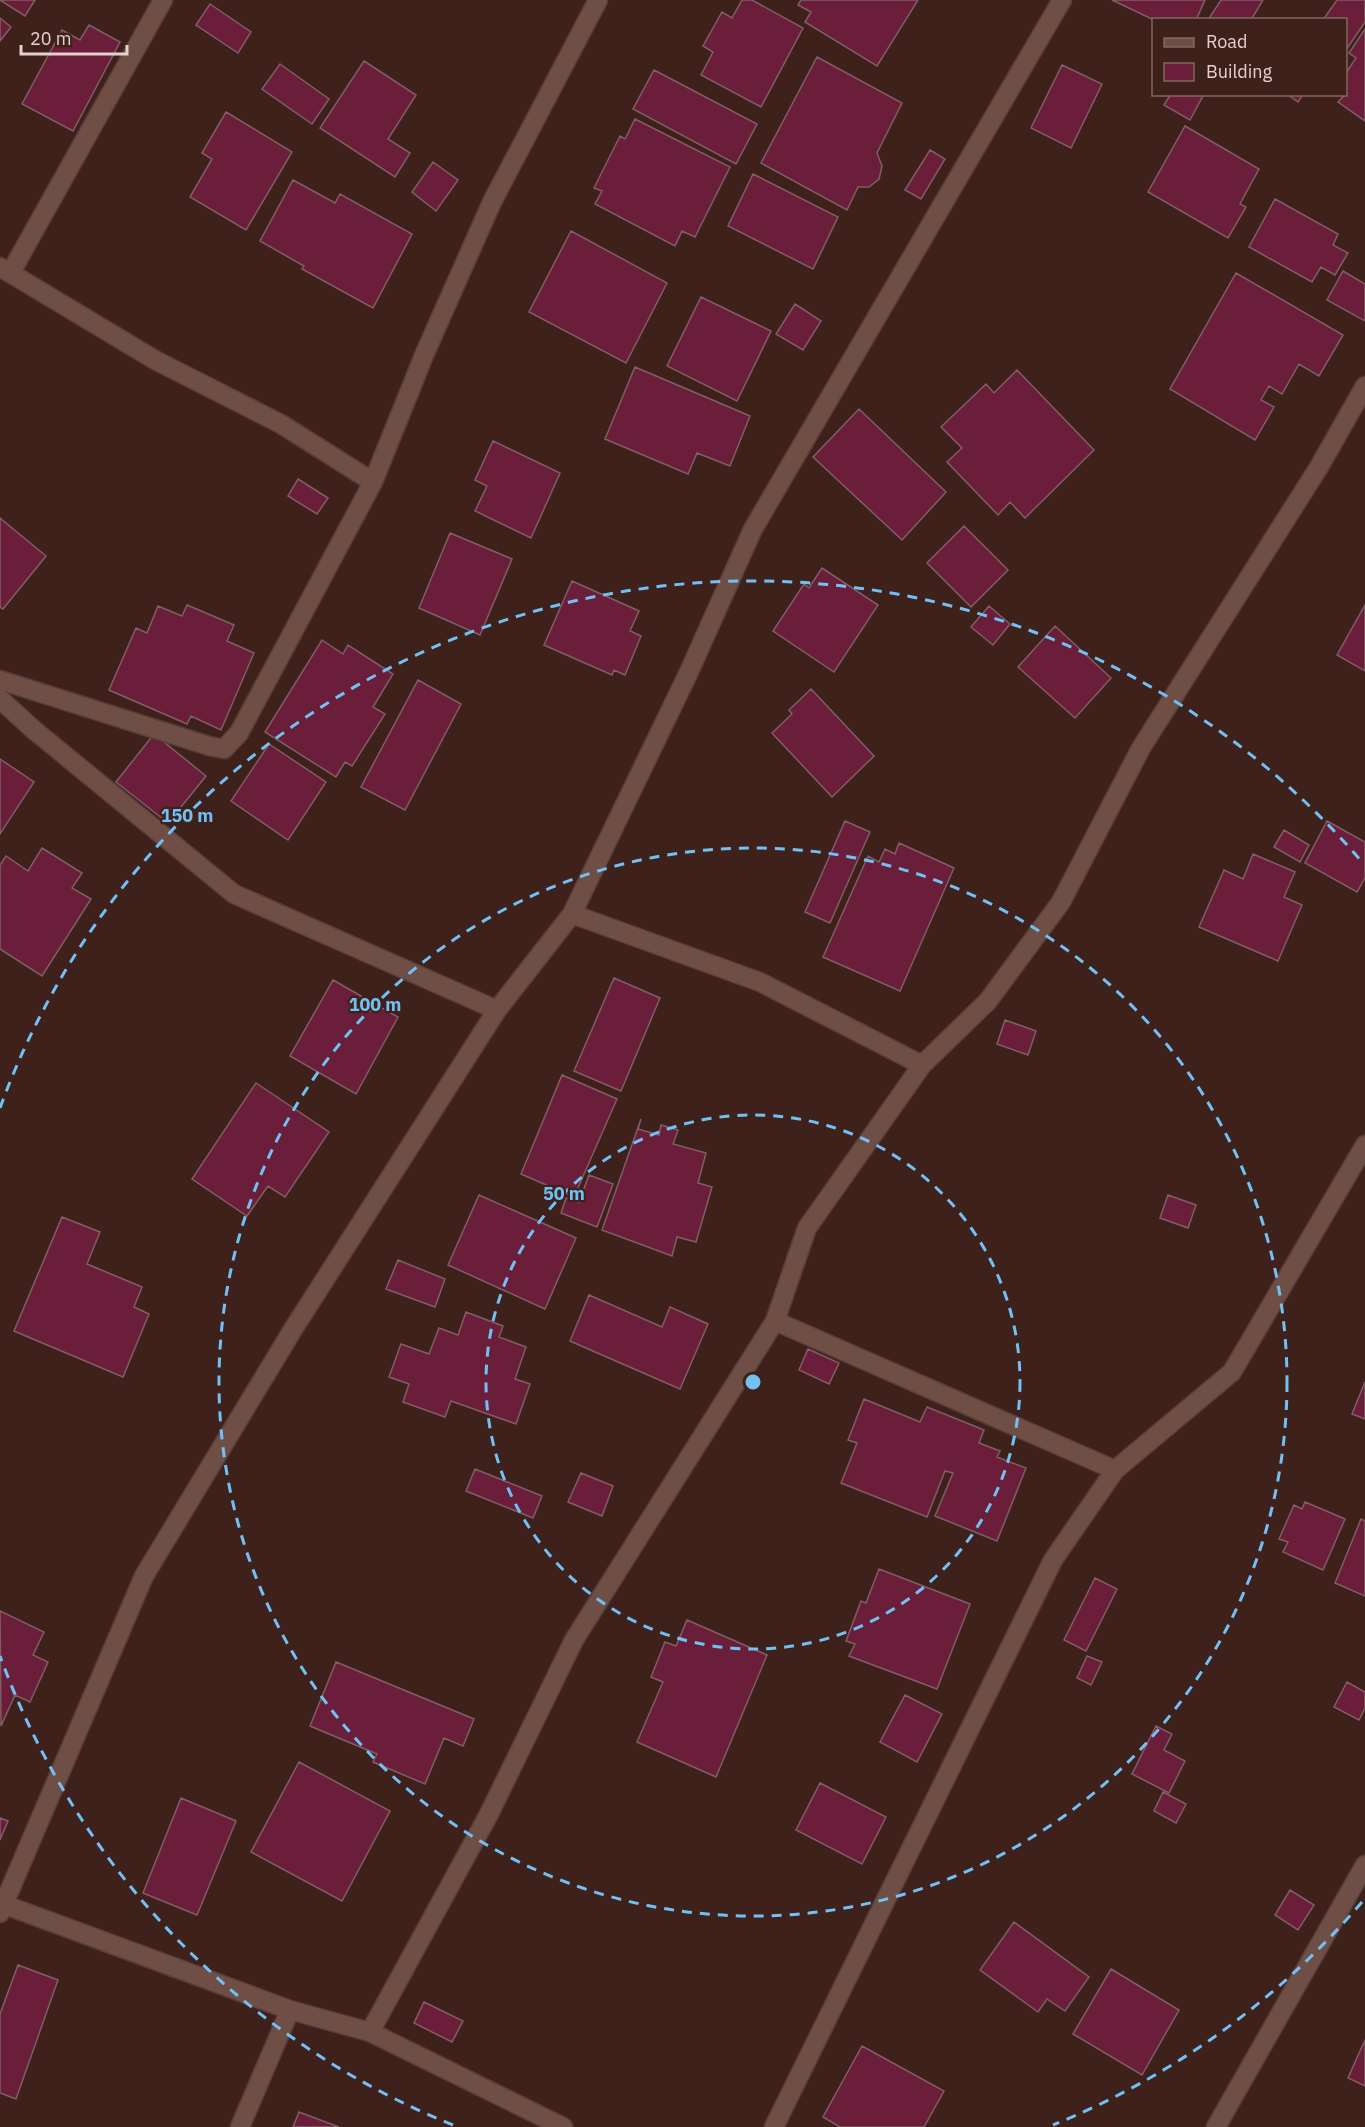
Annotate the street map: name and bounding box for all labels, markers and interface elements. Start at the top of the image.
scale bar [21,18,128,56]
legend [1152,18,1347,96]
text: 20 m [30,27,72,50]
text: Road [1206,30,1247,53]
text: Building [1206,60,1273,83]
text: 150 m [161,804,213,827]
text: 100 m [349,993,401,1016]
text: 50 m [543,1182,585,1205]
centre of rings [743,1372,763,1392]

